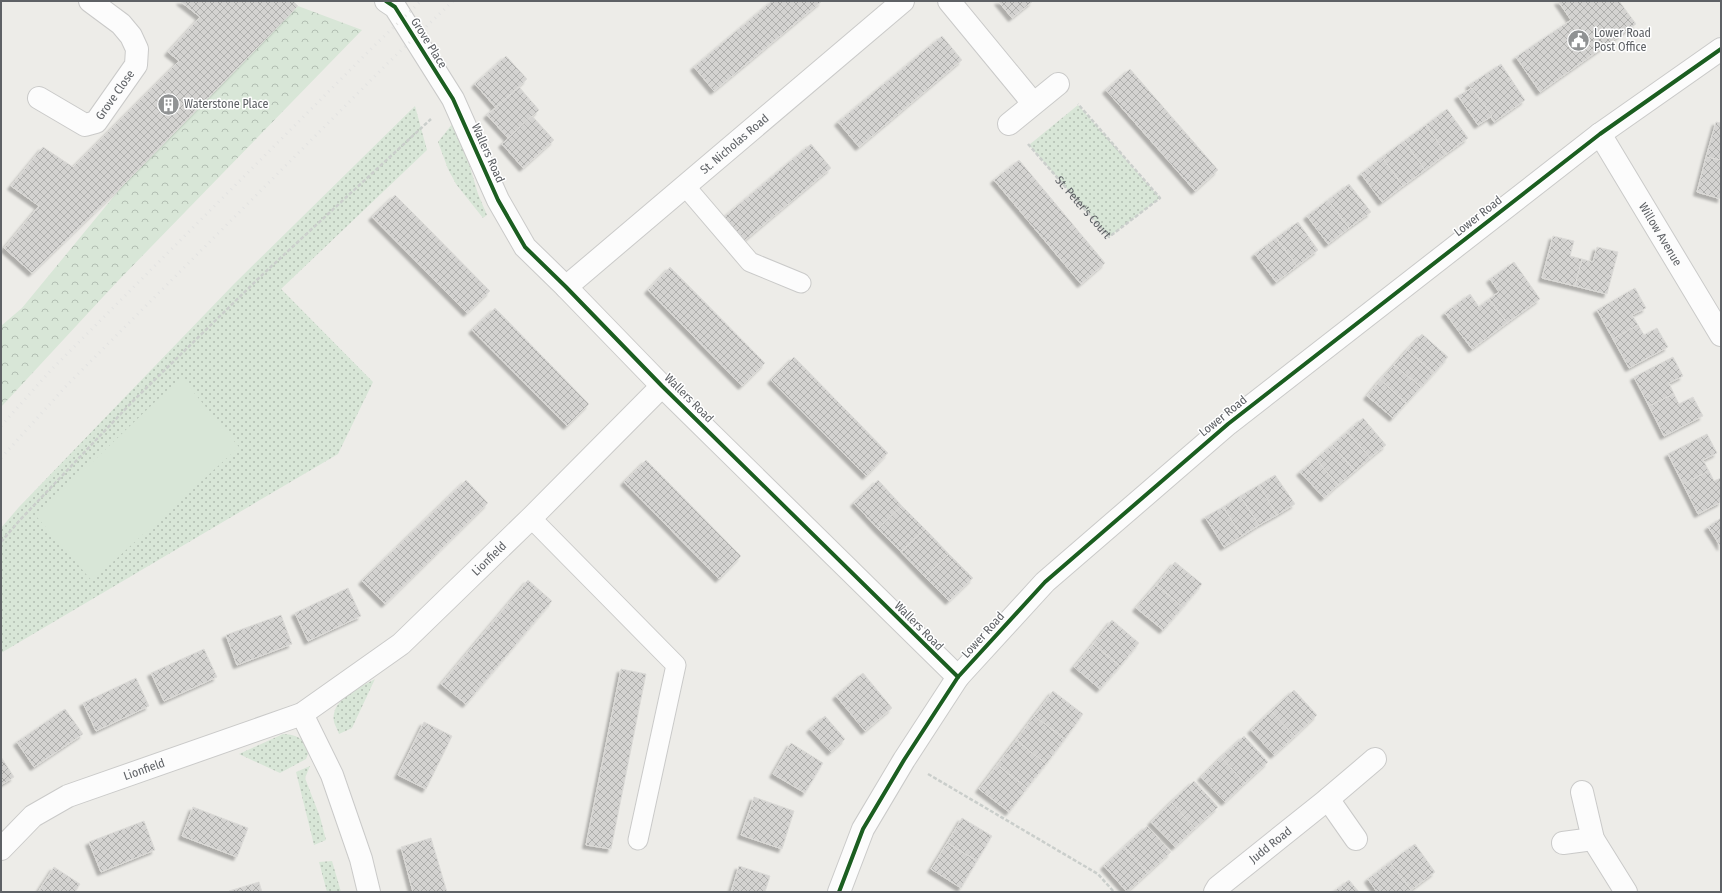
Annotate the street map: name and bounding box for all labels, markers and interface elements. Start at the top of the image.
street label: Grove Place [408,15,450,71]
place label: Lower Road Post Office [1594,26,1651,54]
public building icon: Lower Road Post Office [1566,27,1592,53]
street label: Grove Close [93,67,137,122]
building icon: Waterstone Place [156,91,182,117]
place label: Waterstone Place [184,97,269,111]
street label: St. Nicholas Road [697,111,772,177]
street label: Wallers Road [469,121,507,185]
street label: St. Peter's Court [1052,173,1114,241]
street label: Lower Road [1451,193,1505,239]
street label: Willow Avenue [1636,200,1685,268]
street label: Wallers Road [662,371,716,425]
street label: Lower Road [1196,393,1250,439]
street label: Lionfield [469,539,509,579]
street label: Wallers Road [892,599,946,653]
street label: Lower Road [959,609,1007,661]
street label: Lionfield [122,756,167,783]
street label: Judd Road [1246,824,1294,866]

